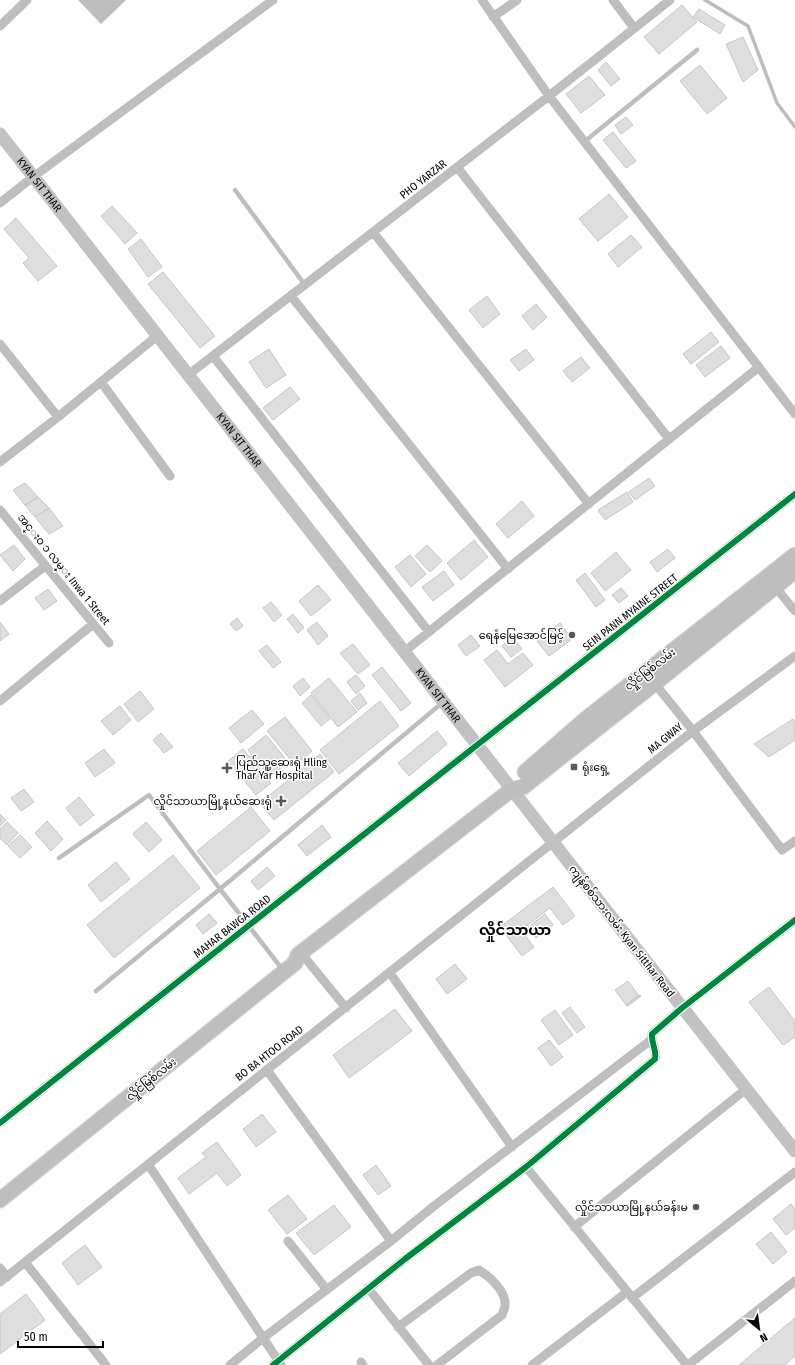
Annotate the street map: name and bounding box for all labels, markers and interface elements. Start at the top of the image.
street label: KYAN SIT THAR [14,155,64,215]
street label: PHO YARZAR [397,157,449,202]
street label: KYAN SIT THAR [213,410,264,470]
street label: အင္းဝ ၁ လမ္း Inwa 1 Street [13,511,113,629]
street label: SEIN PANN MYAINE STREET [580,571,681,654]
place label: ရေနံမြေအောင်မြင့် [479,628,564,644]
marker: ရေနံမြေအောင်မြင့် [567,630,577,640]
street label: လှိုင်မြစ်လမ်း [622,645,680,695]
street label: KYAN SIT THAR [413,666,463,725]
street label: MA GWAY [645,720,686,756]
place label: ပြည်သူ့ဆေးရုံ Hling Thar Yar Hospital [236,755,328,782]
place label: ရုံးရှေ့ [582,761,610,776]
marker: ပြည်သူ့ဆေးရုံ Hling Thar Yar Hospital [221,762,233,774]
marker: ရုံးရှေ့ [569,762,579,772]
place label: လှိုင်သာယာမြို့နယ်ဆေးရုံ [153,794,272,810]
marker: လှိုင်သာယာမြို့နယ်ဆေးရုံ [275,795,287,807]
street label: ကျန်စစ်သားလမ်း Kyan Sitthar Road [564,862,678,1001]
street label: MAHAR BAWGA ROAD [191,892,273,961]
district label: လှိုင်သာယာ [479,920,551,942]
street label: BO BA HTOO ROAD [233,1023,306,1084]
street label: လှိုင်မြစ်လမ်း [123,1054,180,1105]
place label: လှိုင်သာယာမြို့နယ်ခန်းမ [575,1200,688,1216]
marker: လှိုင်သာယာမြို့နယ်ခန်းမ [691,1202,701,1212]
north arrow [739,1309,779,1349]
scale bar [18,1323,103,1349]
text: 50 m [24,1330,48,1344]
text: N [758,1330,770,1345]

